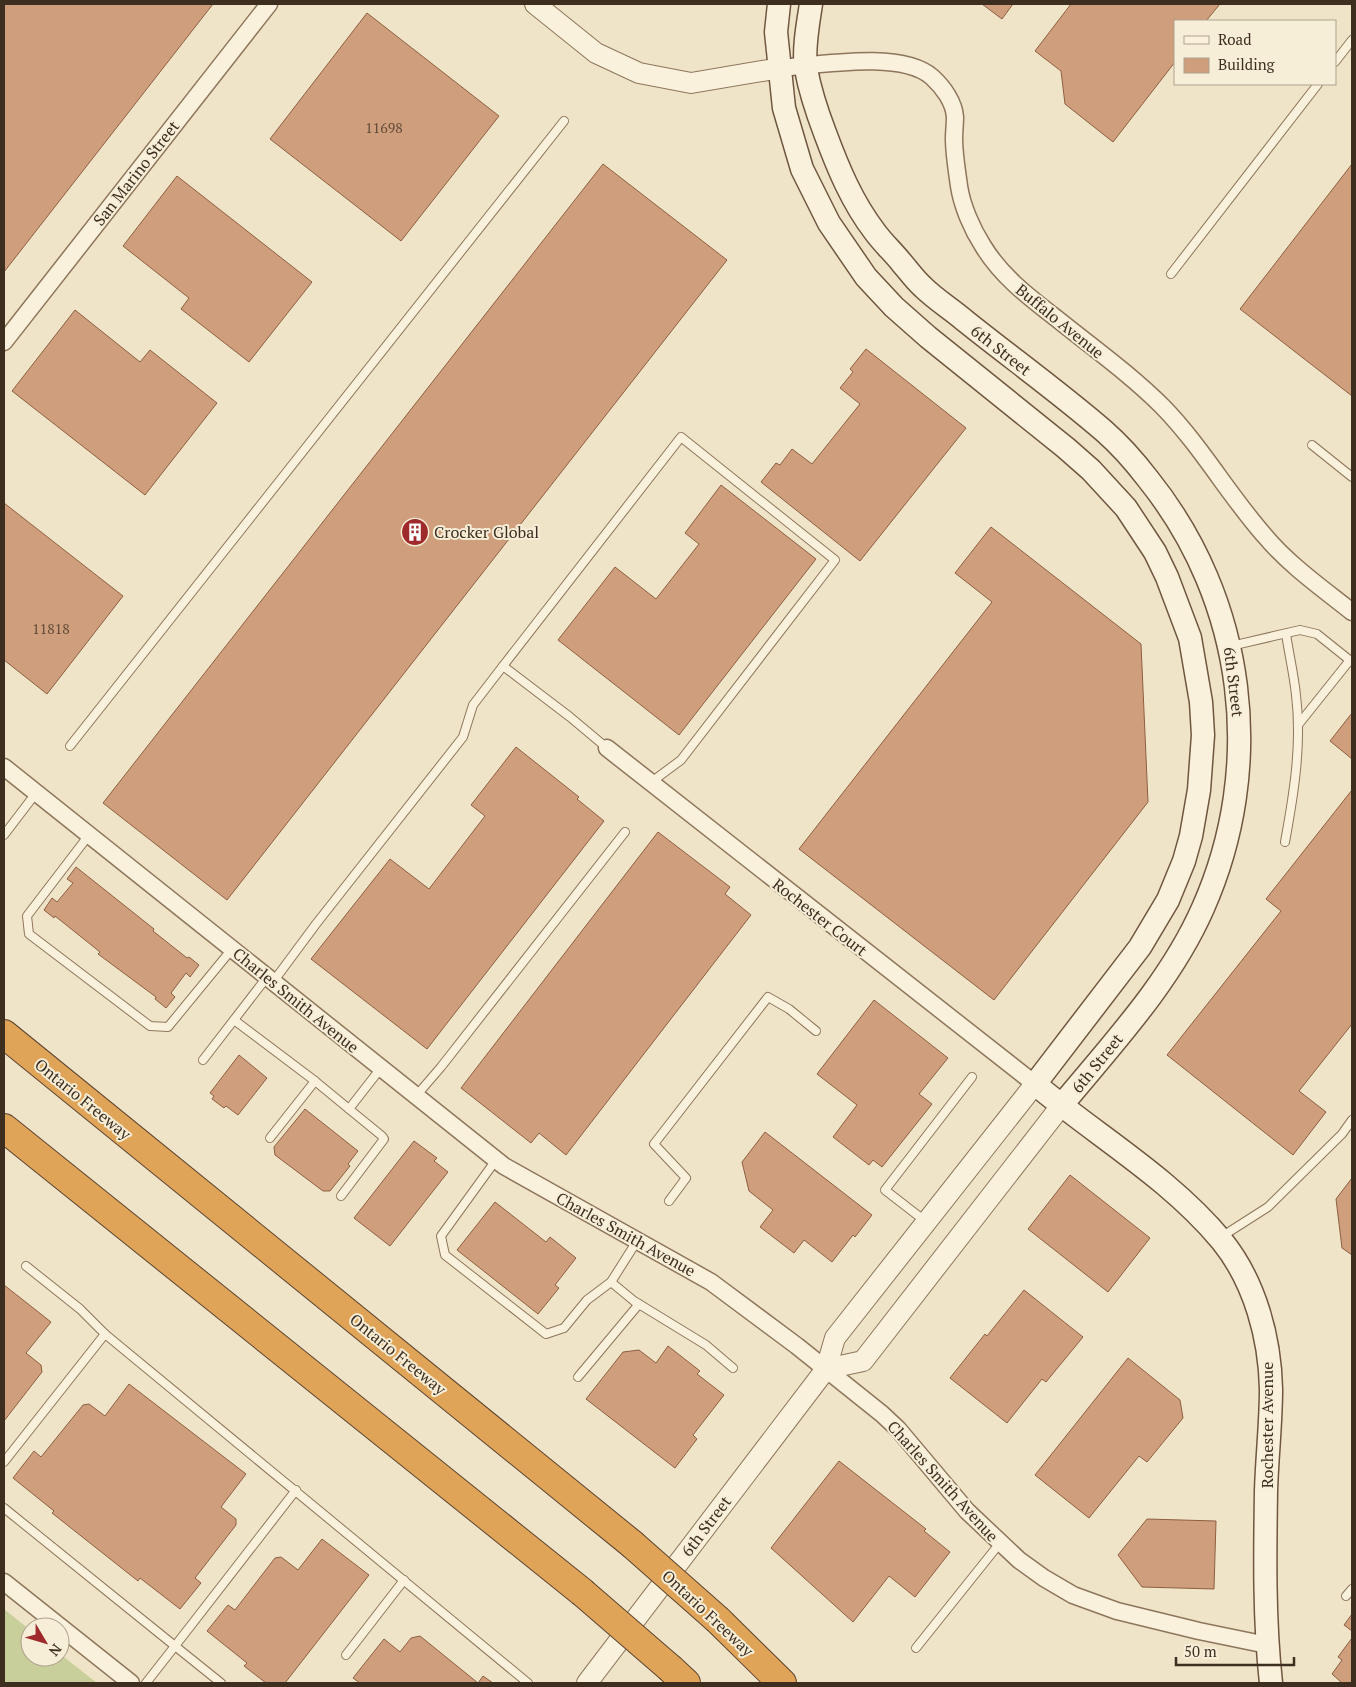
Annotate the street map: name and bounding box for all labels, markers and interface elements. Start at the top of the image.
legend [1174,20,1336,85]
text: Road [1218,29,1251,49]
text: Building [1218,54,1276,74]
street label: San Marino Street [88,116,184,230]
house number: 11698 [365,118,403,137]
street label: Buffalo Avenue [1011,279,1109,363]
street label: 6th Street [966,320,1036,380]
building icon: Crocker Global [400,517,430,547]
place label: Crocker Global [434,521,539,543]
house number: 11818 [32,619,70,638]
street label: 6th Street [1219,646,1249,718]
street label: Rochester Court [768,873,872,961]
street label: Charles Smith Avenue [228,942,364,1058]
street label: 6th Street [1066,1029,1128,1097]
street label: Ontario Freeway [30,1053,136,1145]
street label: Charles Smith Avenue [552,1187,700,1281]
street label: Ontario Freeway [345,1308,451,1400]
street label: Rochester Avenue [1256,1362,1278,1488]
street label: Charles Smith Avenue [883,1416,1003,1546]
street label: 6th Street [676,1491,736,1561]
street label: Ontario Freeway [657,1565,759,1662]
north arrow [20,1617,70,1667]
scale bar [1176,1634,1294,1666]
text: N [45,1640,66,1661]
text: 50 m [1184,1641,1217,1661]

